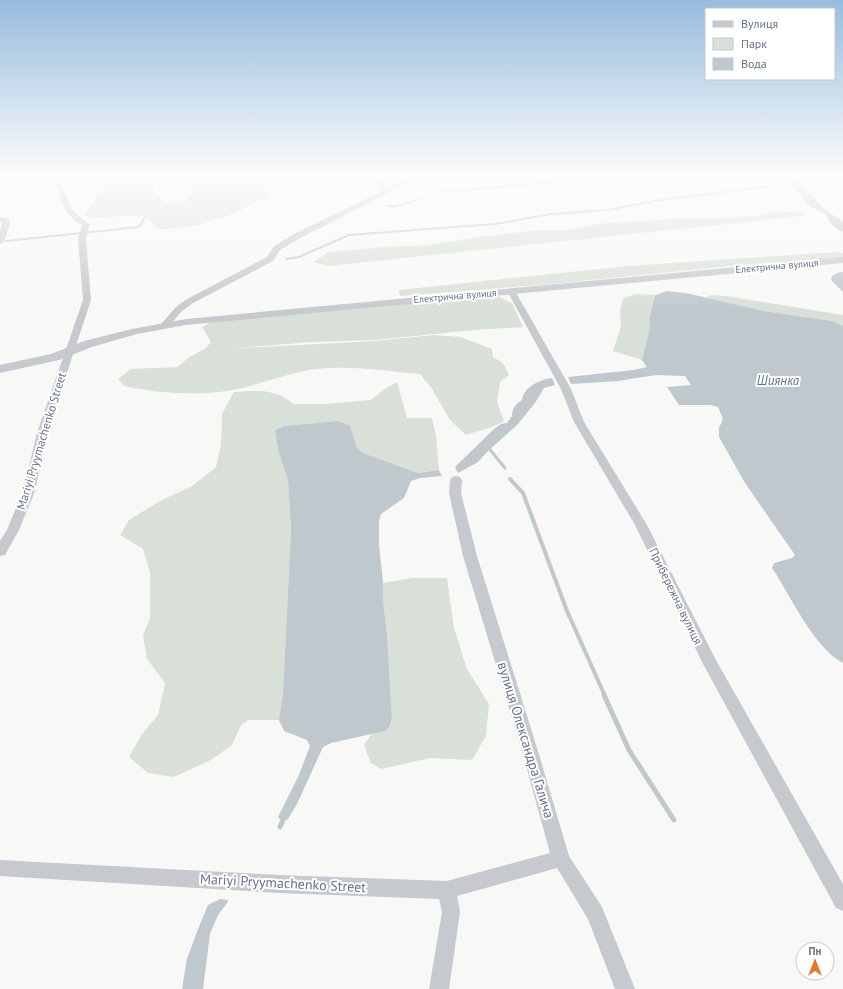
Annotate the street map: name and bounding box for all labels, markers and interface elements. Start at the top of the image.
legend [705,8,835,80]
text: Вулиця [741,16,778,31]
text: Парк [741,36,767,51]
text: Вода [741,56,767,71]
street label: Електрична вулиця [735,256,819,276]
street label: Електрична вулиця [413,286,497,306]
street label: Mariyi Pryymachenko Street [13,371,69,511]
water label: Шиянка [757,372,800,389]
street label: Прибережна вулиця [646,545,706,647]
street label: вулиця Олександра Галича [494,660,558,820]
street label: Mariyi Pryymachenko Street [199,870,367,896]
north arrow [795,941,835,981]
text: Пн [809,944,822,958]

